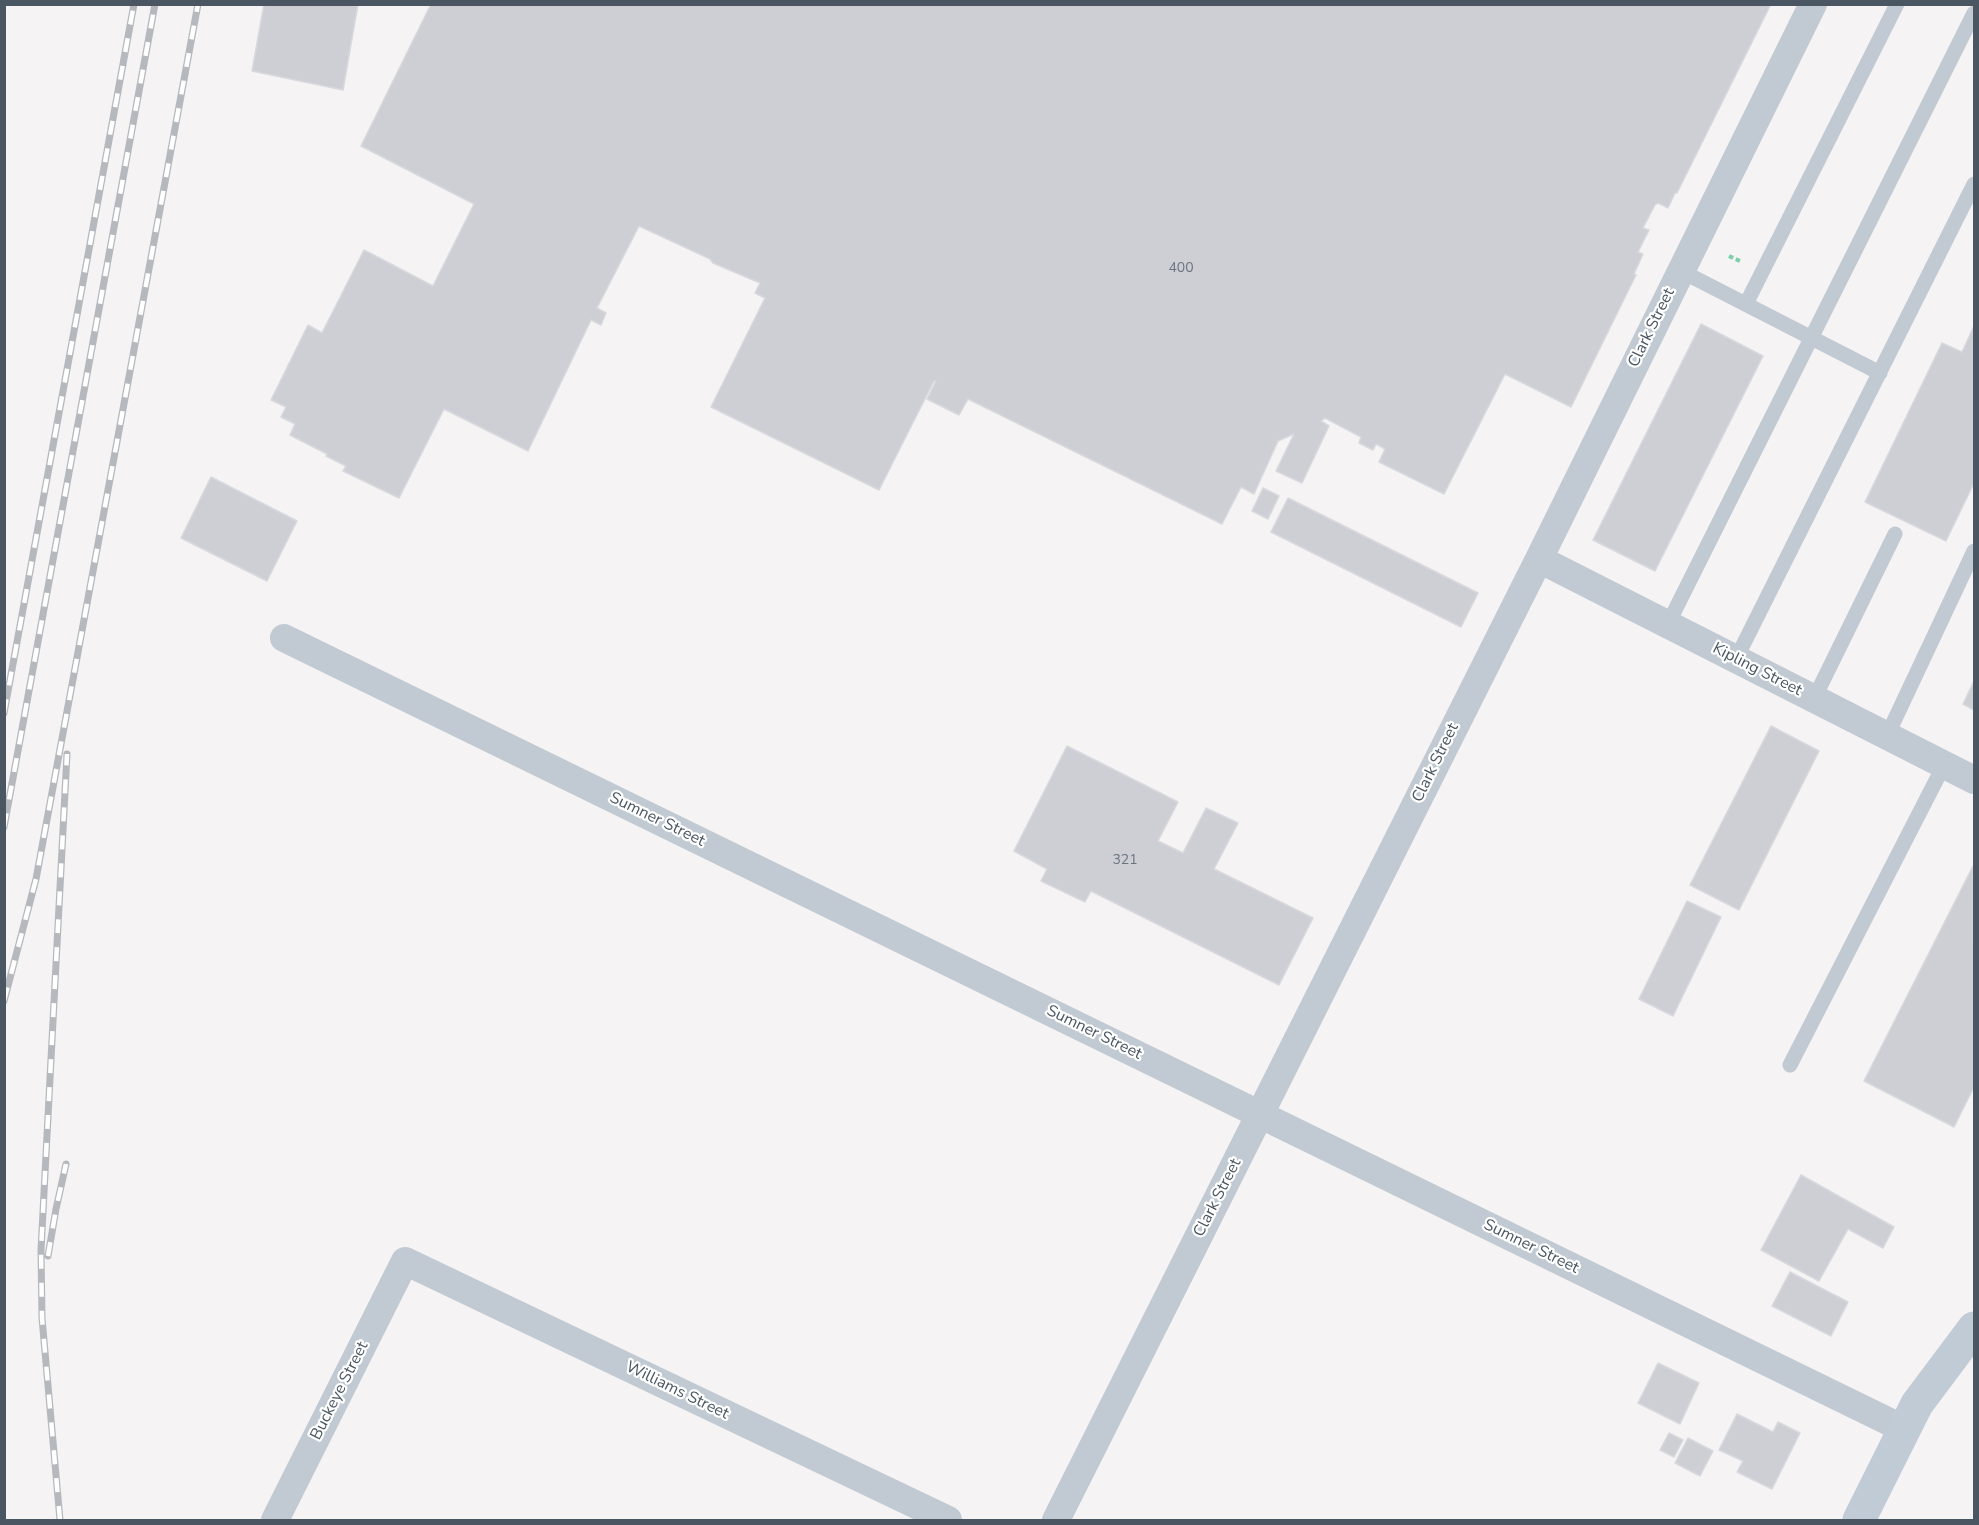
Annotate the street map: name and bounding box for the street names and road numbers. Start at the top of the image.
street label: Clark Street [1625,285,1679,371]
street label: Kipling Street [1709,639,1805,701]
street label: Clark Street [1409,720,1463,806]
street label: Sumner Street [606,789,708,851]
street label: Sumner Street [1043,1002,1145,1064]
street label: Clark Street [1190,1156,1246,1240]
street label: Sumner Street [1480,1216,1582,1278]
street label: Buckeye Street [307,1339,373,1443]
street label: Williams Street [622,1358,732,1424]

